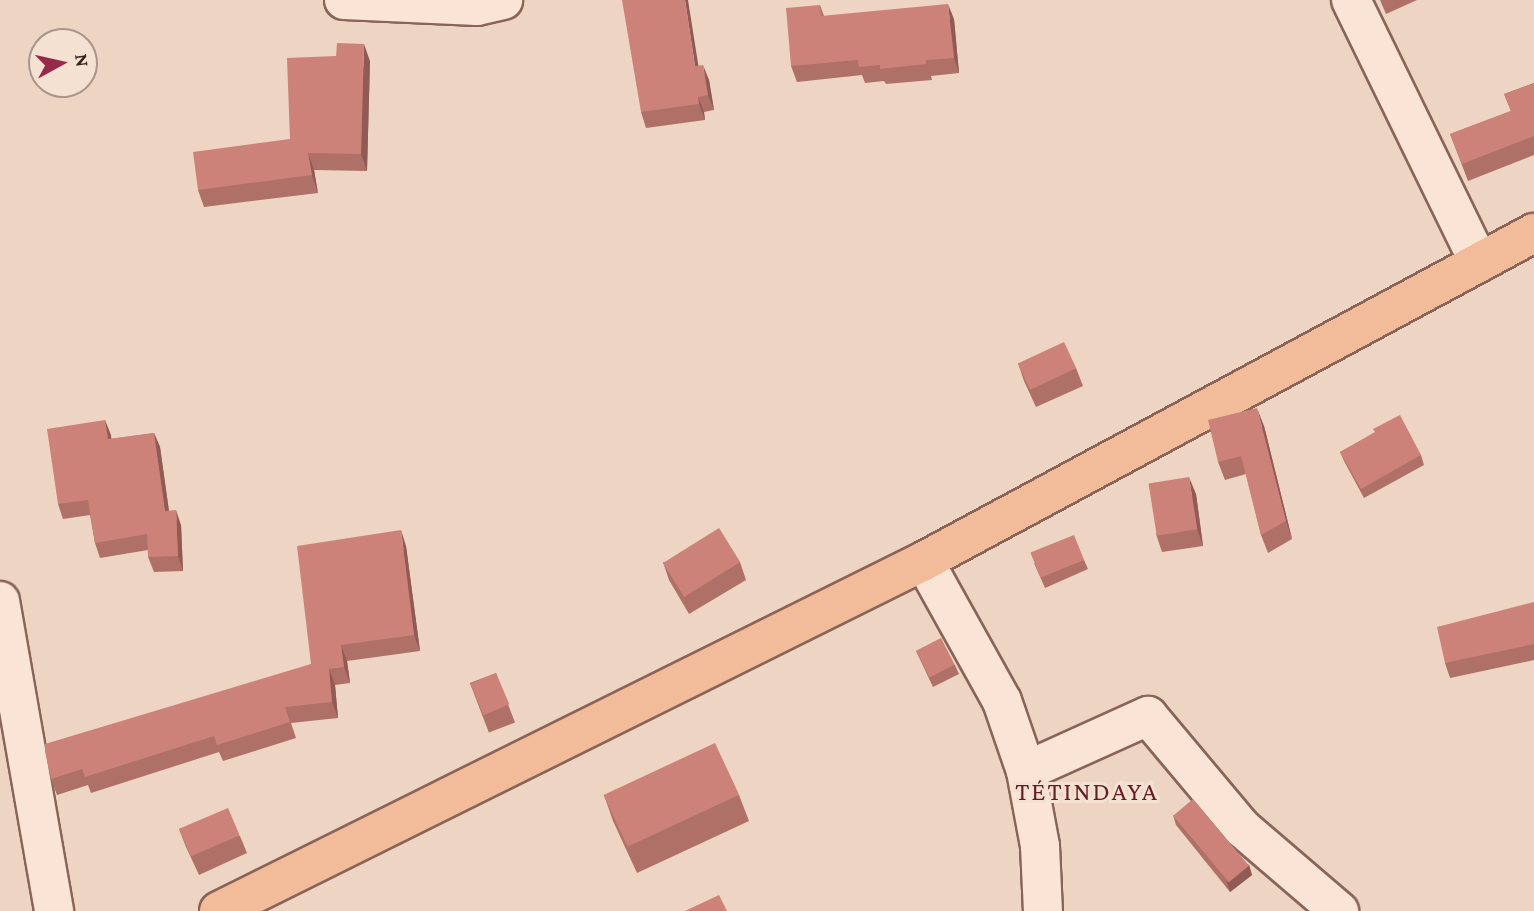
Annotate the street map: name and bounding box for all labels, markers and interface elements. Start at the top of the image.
north arrow [28,28,98,98]
text: N [71,52,94,68]
district label: TÉTINDAYA [1016,776,1158,808]

